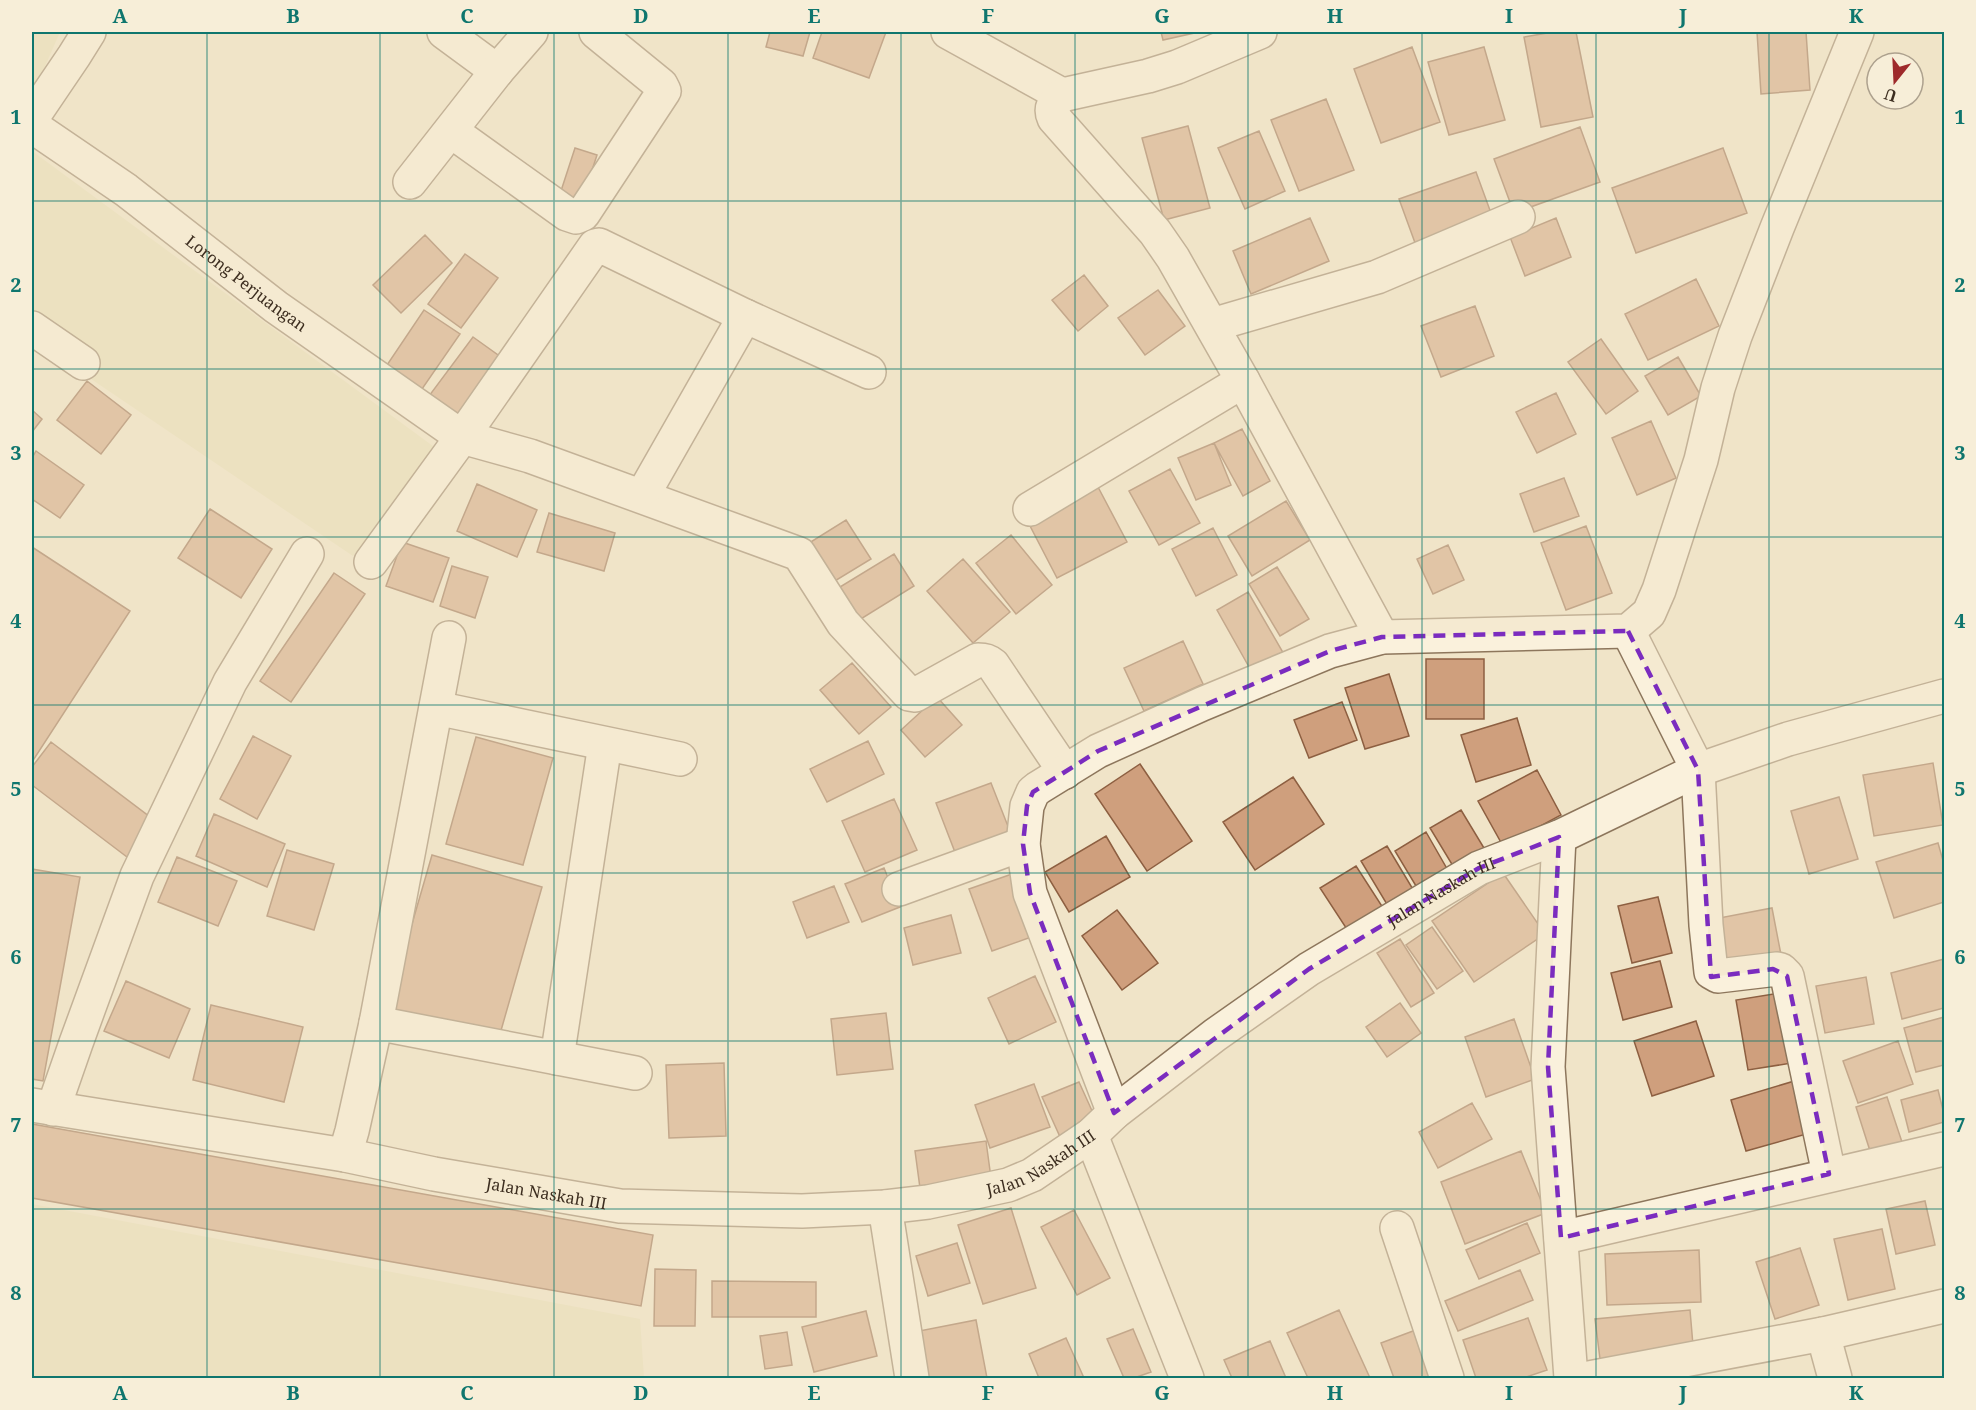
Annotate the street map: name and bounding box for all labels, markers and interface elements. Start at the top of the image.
text: A [112,2,128,29]
text: B [286,2,300,29]
text: C [460,2,474,29]
text: D [633,2,649,29]
text: E [807,2,821,29]
text: F [982,2,994,29]
text: G [1154,2,1170,29]
text: H [1327,2,1343,29]
text: I [1505,2,1513,29]
text: J [1678,2,1687,29]
text: K [1849,2,1864,29]
north arrow [1865,51,1925,111]
text: U [1881,83,1899,108]
text: 1 [10,103,22,130]
text: 1 [1954,103,1966,130]
street label: Lorong Perjuangan [181,230,312,336]
text: 2 [10,271,22,298]
text: 2 [1954,271,1966,298]
text: 3 [10,439,22,466]
text: 3 [1954,439,1966,466]
text: 4 [10,607,22,634]
text: 4 [1954,607,1966,634]
text: 5 [10,775,22,802]
text: 5 [1954,775,1966,802]
street label: Jalan Naskah III [1382,852,1499,932]
text: 6 [10,943,22,970]
text: 6 [1954,943,1966,970]
text: 7 [10,1111,22,1138]
text: 7 [1954,1111,1966,1138]
street label: Jalan Naskah III [983,1124,1100,1201]
street label: Jalan Naskah III [483,1172,608,1215]
text: 8 [10,1279,22,1306]
text: 8 [1954,1279,1966,1306]
text: A [112,1379,128,1406]
text: B [286,1379,300,1406]
text: C [460,1379,474,1406]
text: D [633,1379,649,1406]
text: E [807,1379,821,1406]
text: F [982,1379,994,1406]
text: G [1154,1379,1170,1406]
text: H [1327,1379,1343,1406]
text: I [1505,1379,1513,1406]
text: J [1678,1379,1687,1406]
text: K [1849,1379,1864,1406]

